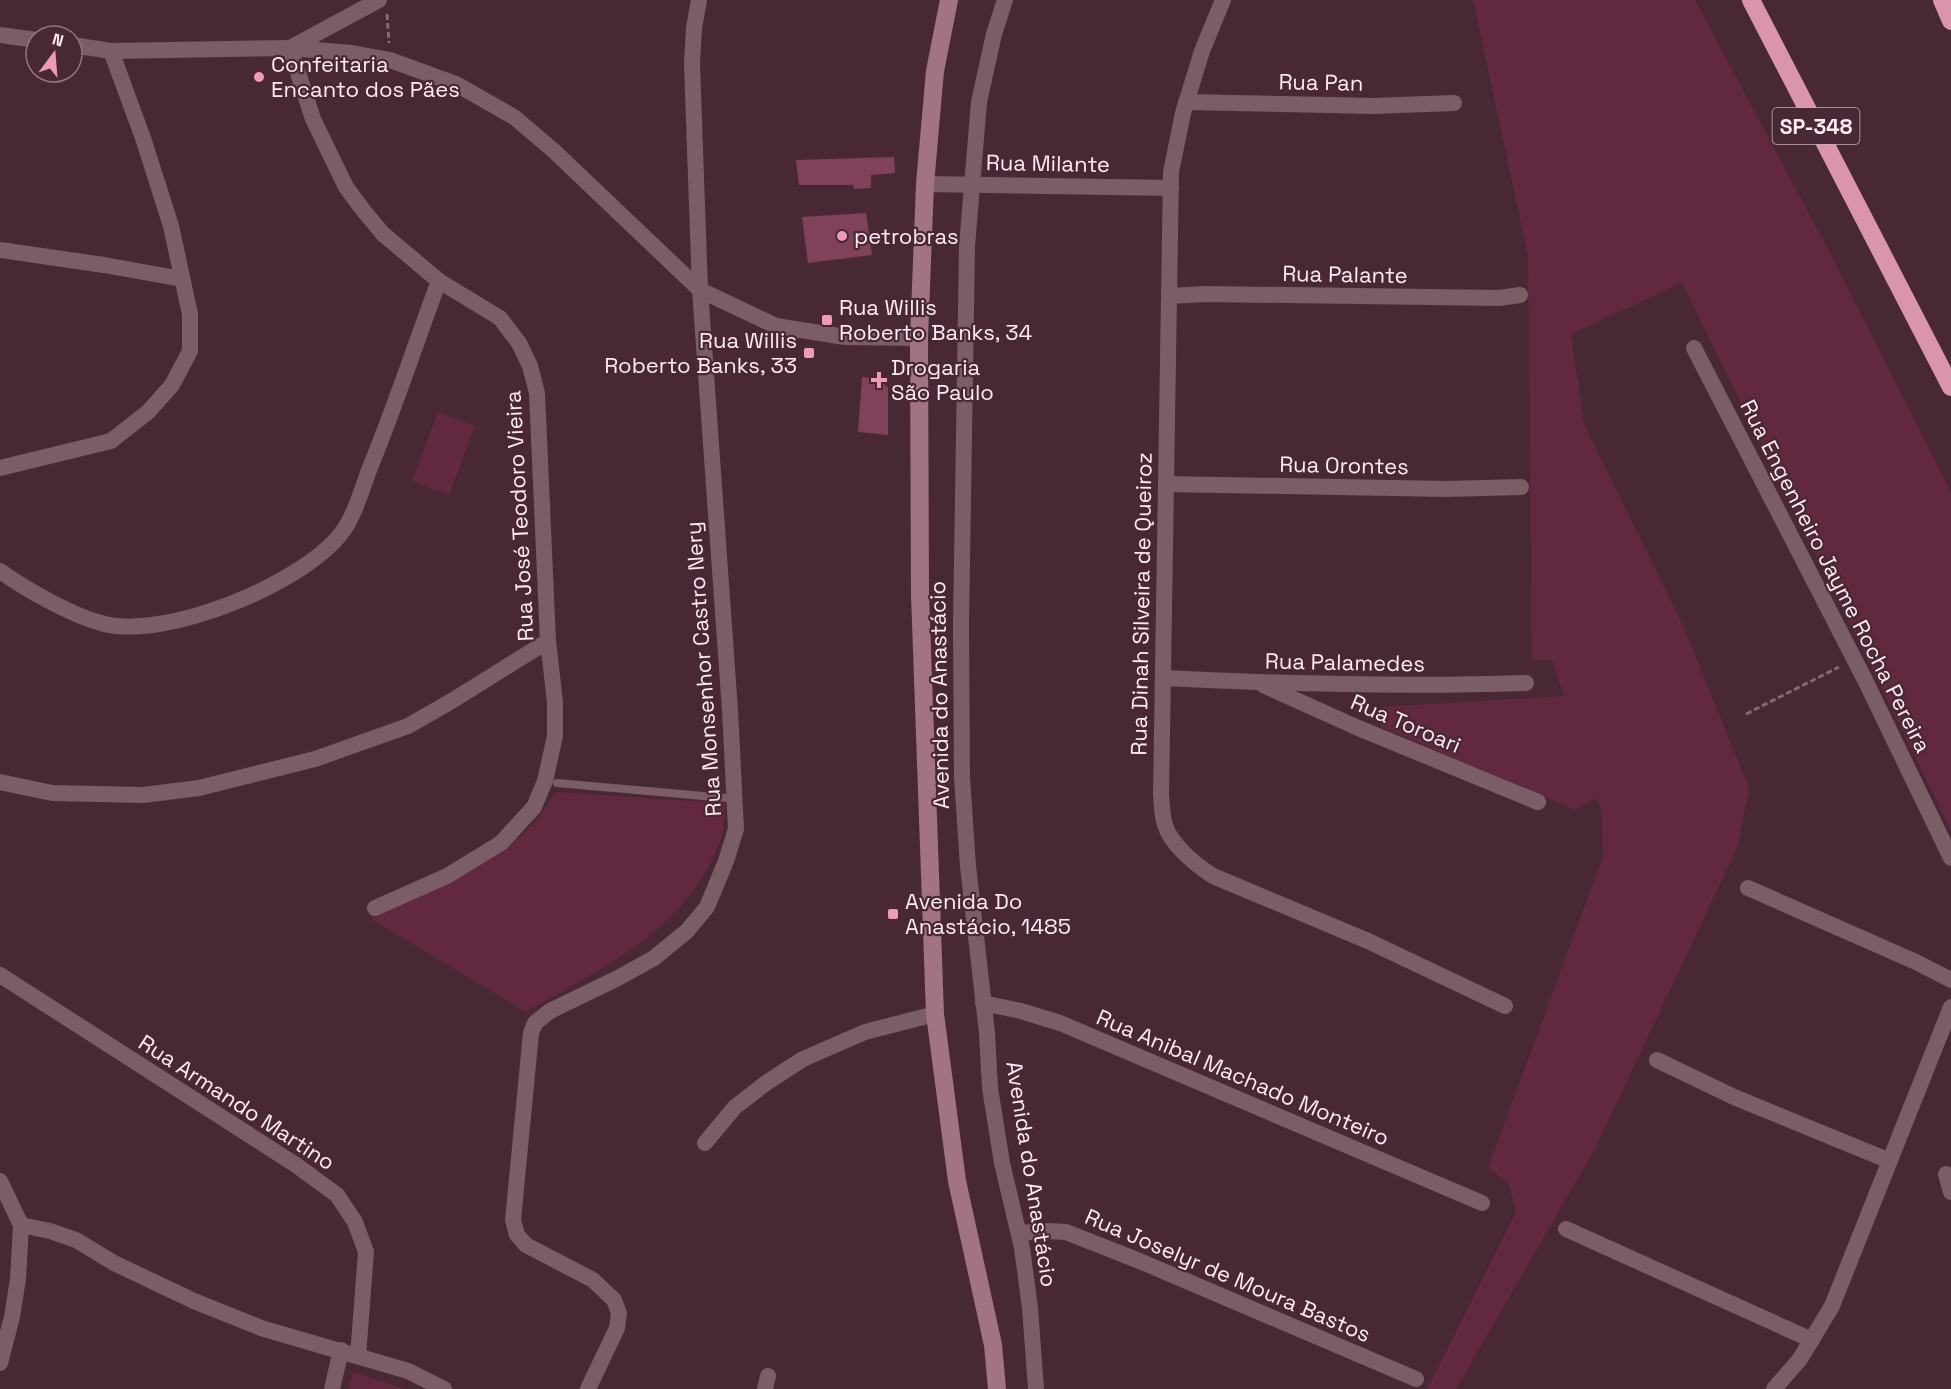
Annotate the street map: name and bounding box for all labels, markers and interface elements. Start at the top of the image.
north arrow [24,24,84,84]
text: N [50,28,66,52]
place label: Confeitaria Encanto dos Pães [271,50,460,103]
street label: Rua Pan [1278,67,1364,97]
marker: Confeitaria Encanto dos Pães [252,70,266,84]
road number: SP-348 [1772,108,1860,144]
street label: Rua Milante [986,148,1110,178]
place label: petrobras [854,222,959,250]
marker: petrobras [835,229,849,243]
street label: Rua Palante [1282,259,1408,289]
place label: Rua Willis Roberto Banks, 34 [839,293,1033,346]
marker: Rua Willis Roberto Banks, 34 [820,313,834,327]
place label: Rua Willis Roberto Banks, 33 [604,326,797,379]
marker: Rua Willis Roberto Banks, 33 [802,346,816,360]
place label: Drogaria São Paulo [891,353,994,406]
marker: Drogaria São Paulo [872,373,886,387]
street label: Rua José Teodoro Vieira [498,389,540,642]
street label: Rua Engenheiro Jayme Rocha Pereira [1734,395,1938,757]
street label: Rua Orontes [1279,450,1409,480]
street label: Rua Dinah Silveira de Queiroz [1124,452,1158,756]
street label: Rua Monsenhor Castro Nery [679,521,727,817]
street label: Avenida do Anastácio [923,581,955,809]
street label: Rua Palamedes [1265,647,1425,677]
street label: Rua Toroari [1347,687,1465,759]
place label: Avenida Do Anastácio, 1485 [905,887,1071,940]
marker: Avenida Do Anastácio, 1485 [886,907,900,921]
street label: Rua Anibal Machado Monteiro [1092,1003,1394,1151]
street label: Rua Armando Martino [134,1028,340,1176]
street label: Avenida do Anastácio [1000,1059,1064,1289]
street label: Rua Joselyr de Moura Bastos [1081,1202,1375,1348]

